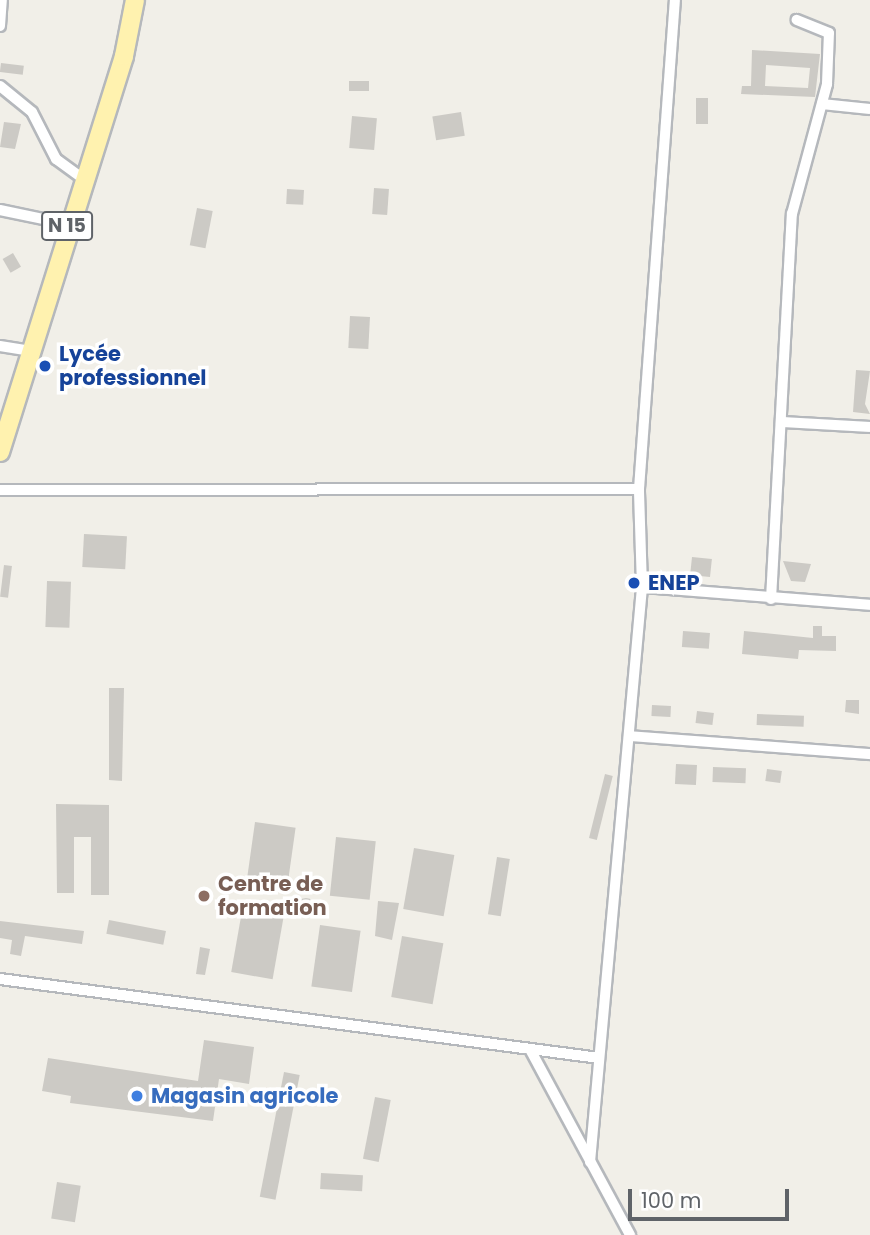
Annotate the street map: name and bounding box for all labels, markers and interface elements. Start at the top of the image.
road number: N 15 [41,210,93,242]
place label: Lycée professionnel [59,341,207,391]
marker: Lycée professionnel [37,358,53,374]
place label: ENEP [648,570,700,596]
marker: ENEP [626,575,642,591]
place label: Centre de formation [218,871,327,921]
marker: Centre de formation [196,888,212,904]
place label: Magasin agricole [151,1083,338,1109]
marker: Magasin agricole [129,1088,145,1104]
scale bar [632,1176,793,1220]
text: 100 m [641,1186,701,1215]

